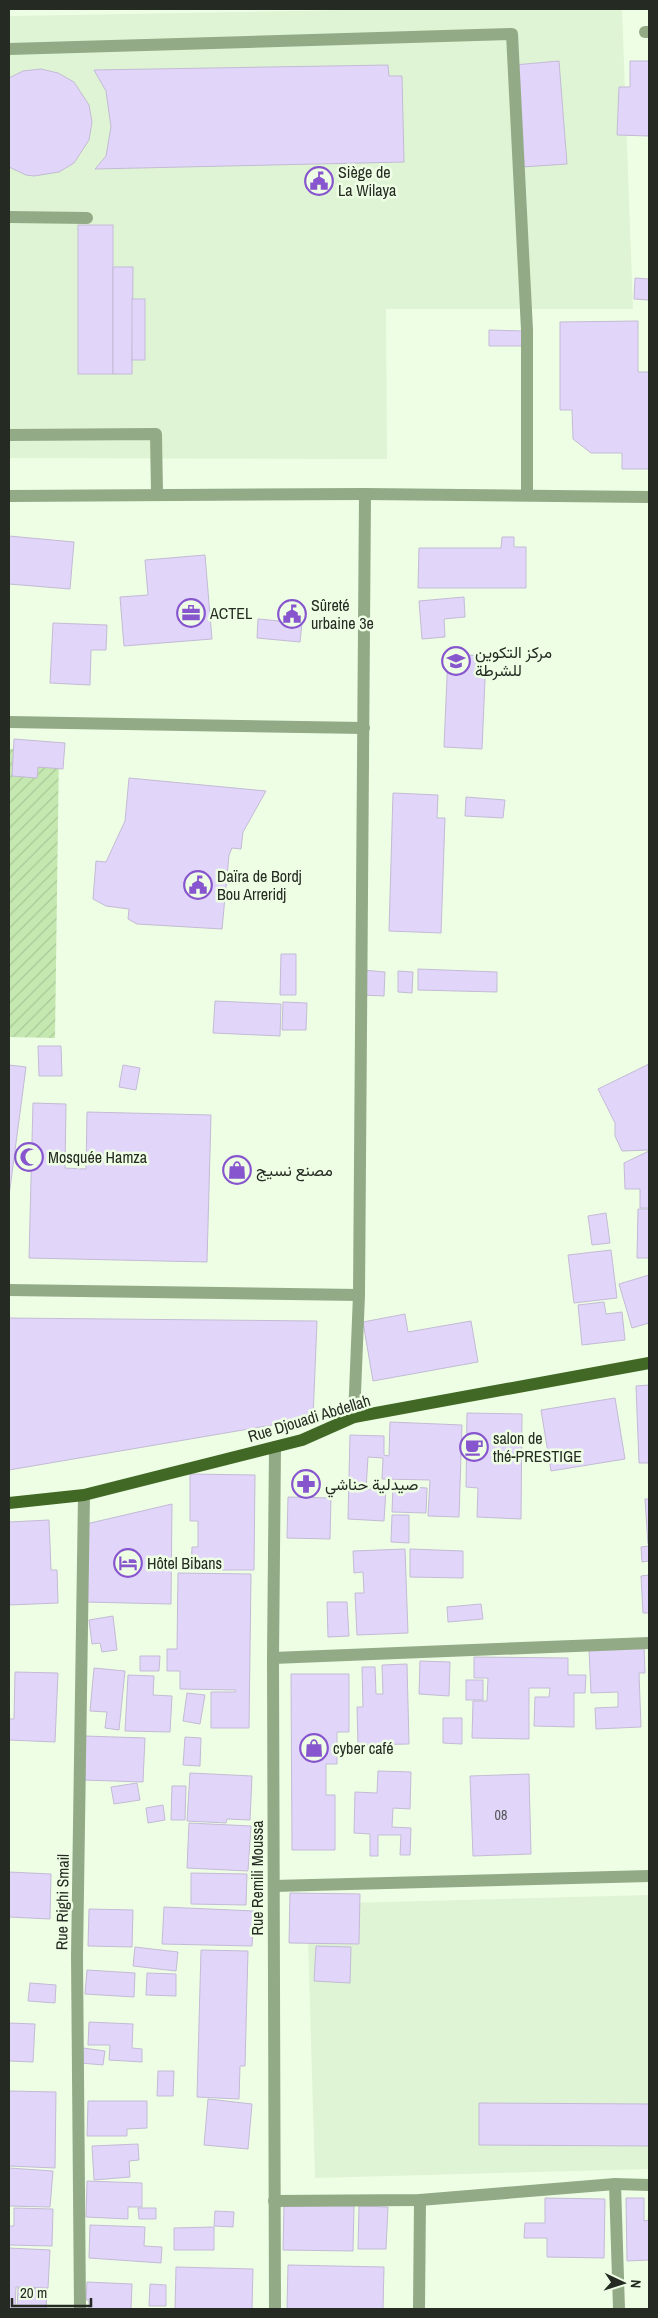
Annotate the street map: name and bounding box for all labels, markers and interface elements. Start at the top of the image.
place label: Siège de La Wilaya [338,161,397,201]
public building icon: Siège de La Wilaya [304,166,334,196]
place label: Sûreté urbaine 3e [311,594,374,634]
office icon: ACTEL [176,598,206,628]
public building icon: Sûreté urbaine 3e [277,599,307,629]
place label: ACTEL [209,602,253,624]
place label: مركز التكوين للشرطة [475,641,552,681]
school or university icon: مركز التكوين للشرطة [441,646,471,676]
place label: Daïra de Bordj Bou Arreridj [217,865,302,905]
public building icon: Daïra de Bordj Bou Arreridj [183,870,213,900]
mosque icon: Mosquée Hamza [14,1142,44,1172]
place label: Mosquée Hamza [48,1146,148,1168]
shop icon: مصنع نسيج [222,1155,252,1185]
place label: مصنع نسيج [256,1159,333,1182]
street label: Rue Djouadi Abdellah [245,1389,373,1447]
place label: salon de thé-PRESTIGE [493,1427,582,1467]
cafe icon: salon de thé-PRESTIGE [459,1432,489,1462]
pharmacy icon: صيدلية حناشي [291,1469,321,1499]
place label: صيدلية حناشي [325,1473,418,1498]
hotel icon: Hôtel Bibans [113,1548,143,1578]
place label: Hôtel Bibans [147,1552,222,1574]
shop icon: cyber café [299,1733,329,1763]
place label: cyber café [333,1737,394,1759]
house number: 08 [495,1806,507,1824]
street label: Rue Remili Moussa [246,1820,268,1936]
street label: Rue Righi Smail [50,1854,74,1950]
north arrow [598,2258,648,2308]
scale bar [12,2276,91,2308]
text: N [627,2279,645,2289]
text: 20 m [20,2282,47,2303]

